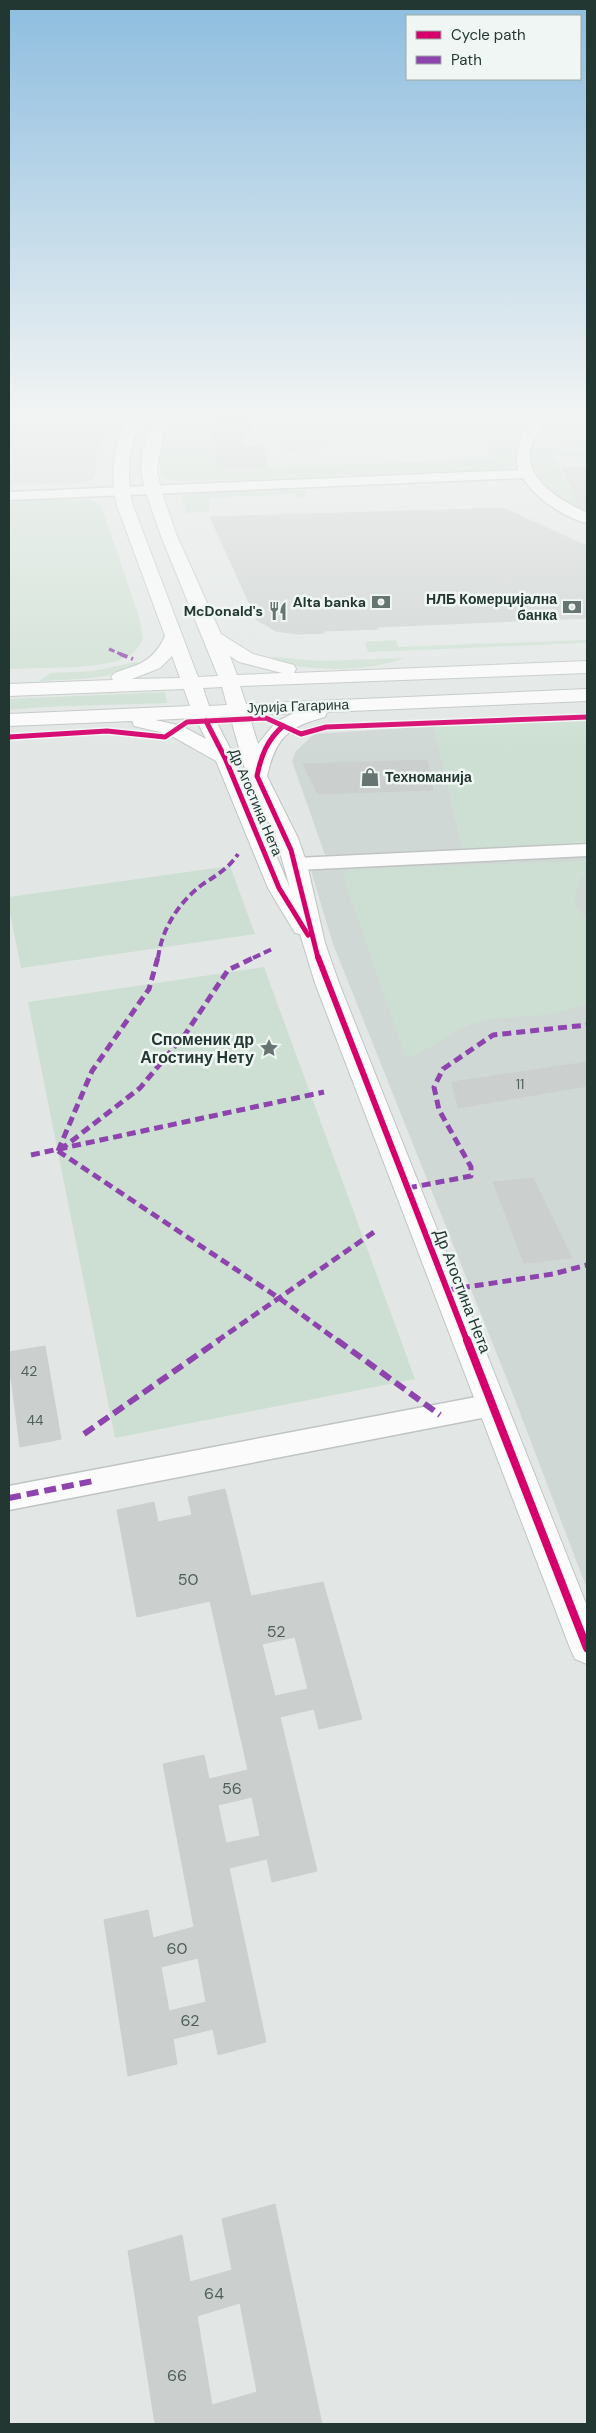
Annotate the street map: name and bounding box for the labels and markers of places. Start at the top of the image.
place label: НЛБ Комерцијална банка [426,590,557,624]
bank icon: Alta banka [370,591,392,613]
place label: Alta banka [293,593,366,611]
bank icon: НЛБ Комерцијална банка [561,596,583,618]
restaurant icon: McDonald's [267,600,289,622]
place label: McDonald's [184,602,263,620]
shop icon: Техноманија [359,766,381,788]
place label: Техноманија [385,768,472,786]
place label: Споменик др Агостину Нету [140,1029,254,1068]
place icon: Споменик др Агостину Нету [258,1037,280,1059]

